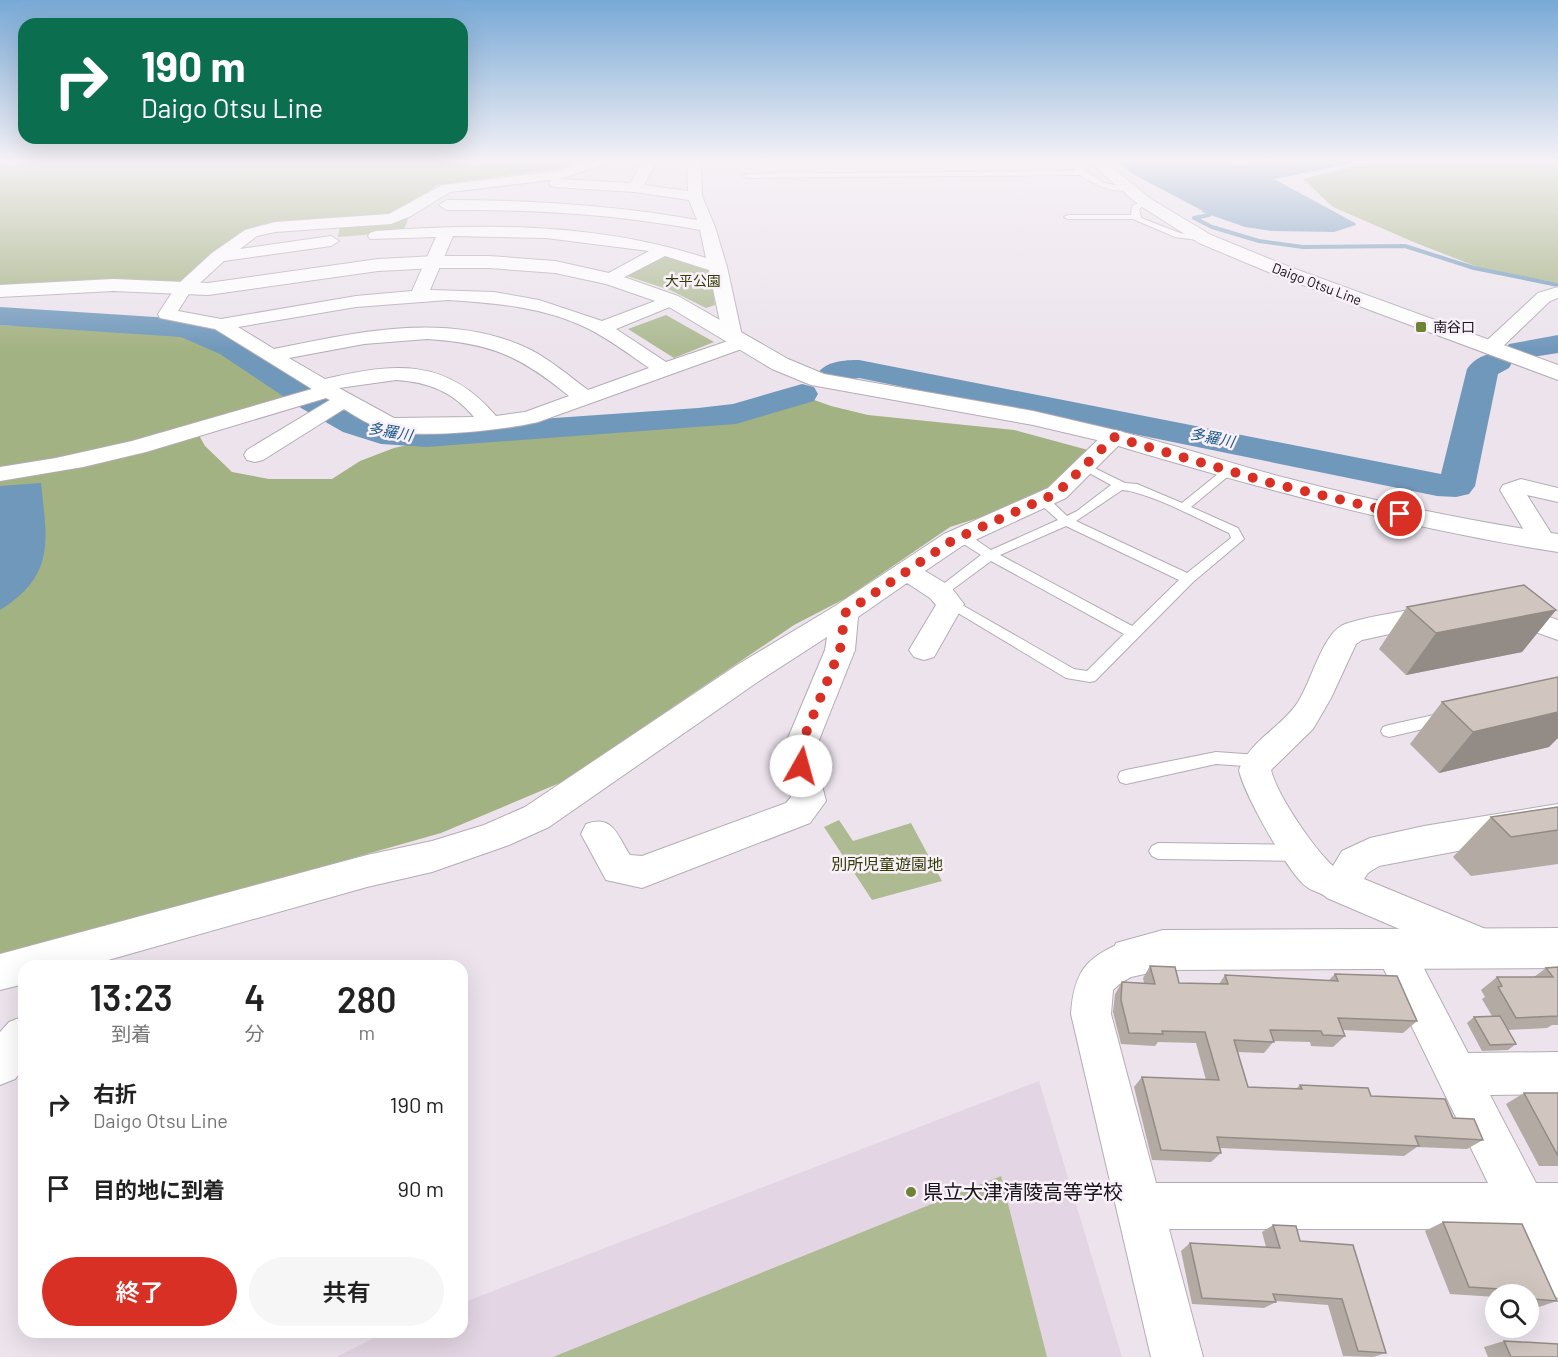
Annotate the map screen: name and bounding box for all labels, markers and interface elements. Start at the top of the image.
text: 190 m [141,40,246,90]
icon: right [42,42,120,120]
text: Daigo Otsu Line [141,91,323,123]
street label: Daigo Otsu Line [1270,259,1364,308]
park label: 大平公園 [665,272,721,289]
place label: 南谷口 [1433,318,1475,335]
marker: 南谷口 [1414,320,1428,334]
water label: 多羅川 [366,418,416,444]
water label: 多羅川 [1188,424,1238,451]
pin [1374,488,1425,539]
icon: arrive [1383,497,1416,530]
position arrow [769,734,833,798]
park label: 別所児童遊園地 [831,854,943,873]
text: 13:23 [90,975,173,1018]
text: 4 [244,975,265,1018]
text: 280 [337,977,396,1020]
text: m [358,1020,375,1044]
text: 到着 [111,1021,151,1045]
text: 分 [245,1021,265,1045]
text: 右折 [93,1080,137,1106]
icon: right [42,1088,75,1121]
text: 190 m [390,1091,444,1117]
text: Daigo Otsu Line [93,1108,228,1132]
icon: arrive [42,1172,75,1205]
text: 90 m [398,1175,444,1201]
text: 目的地に到着 [93,1176,225,1202]
place label: 県立大津清陵高等学校 [923,1179,1123,1203]
marker: 県立大津清陵高等学校 [904,1185,918,1199]
button: 終了 [42,1257,237,1326]
button: 共有 [249,1257,444,1326]
map controls [1485,1284,1539,1338]
button: search [1485,1284,1539,1338]

